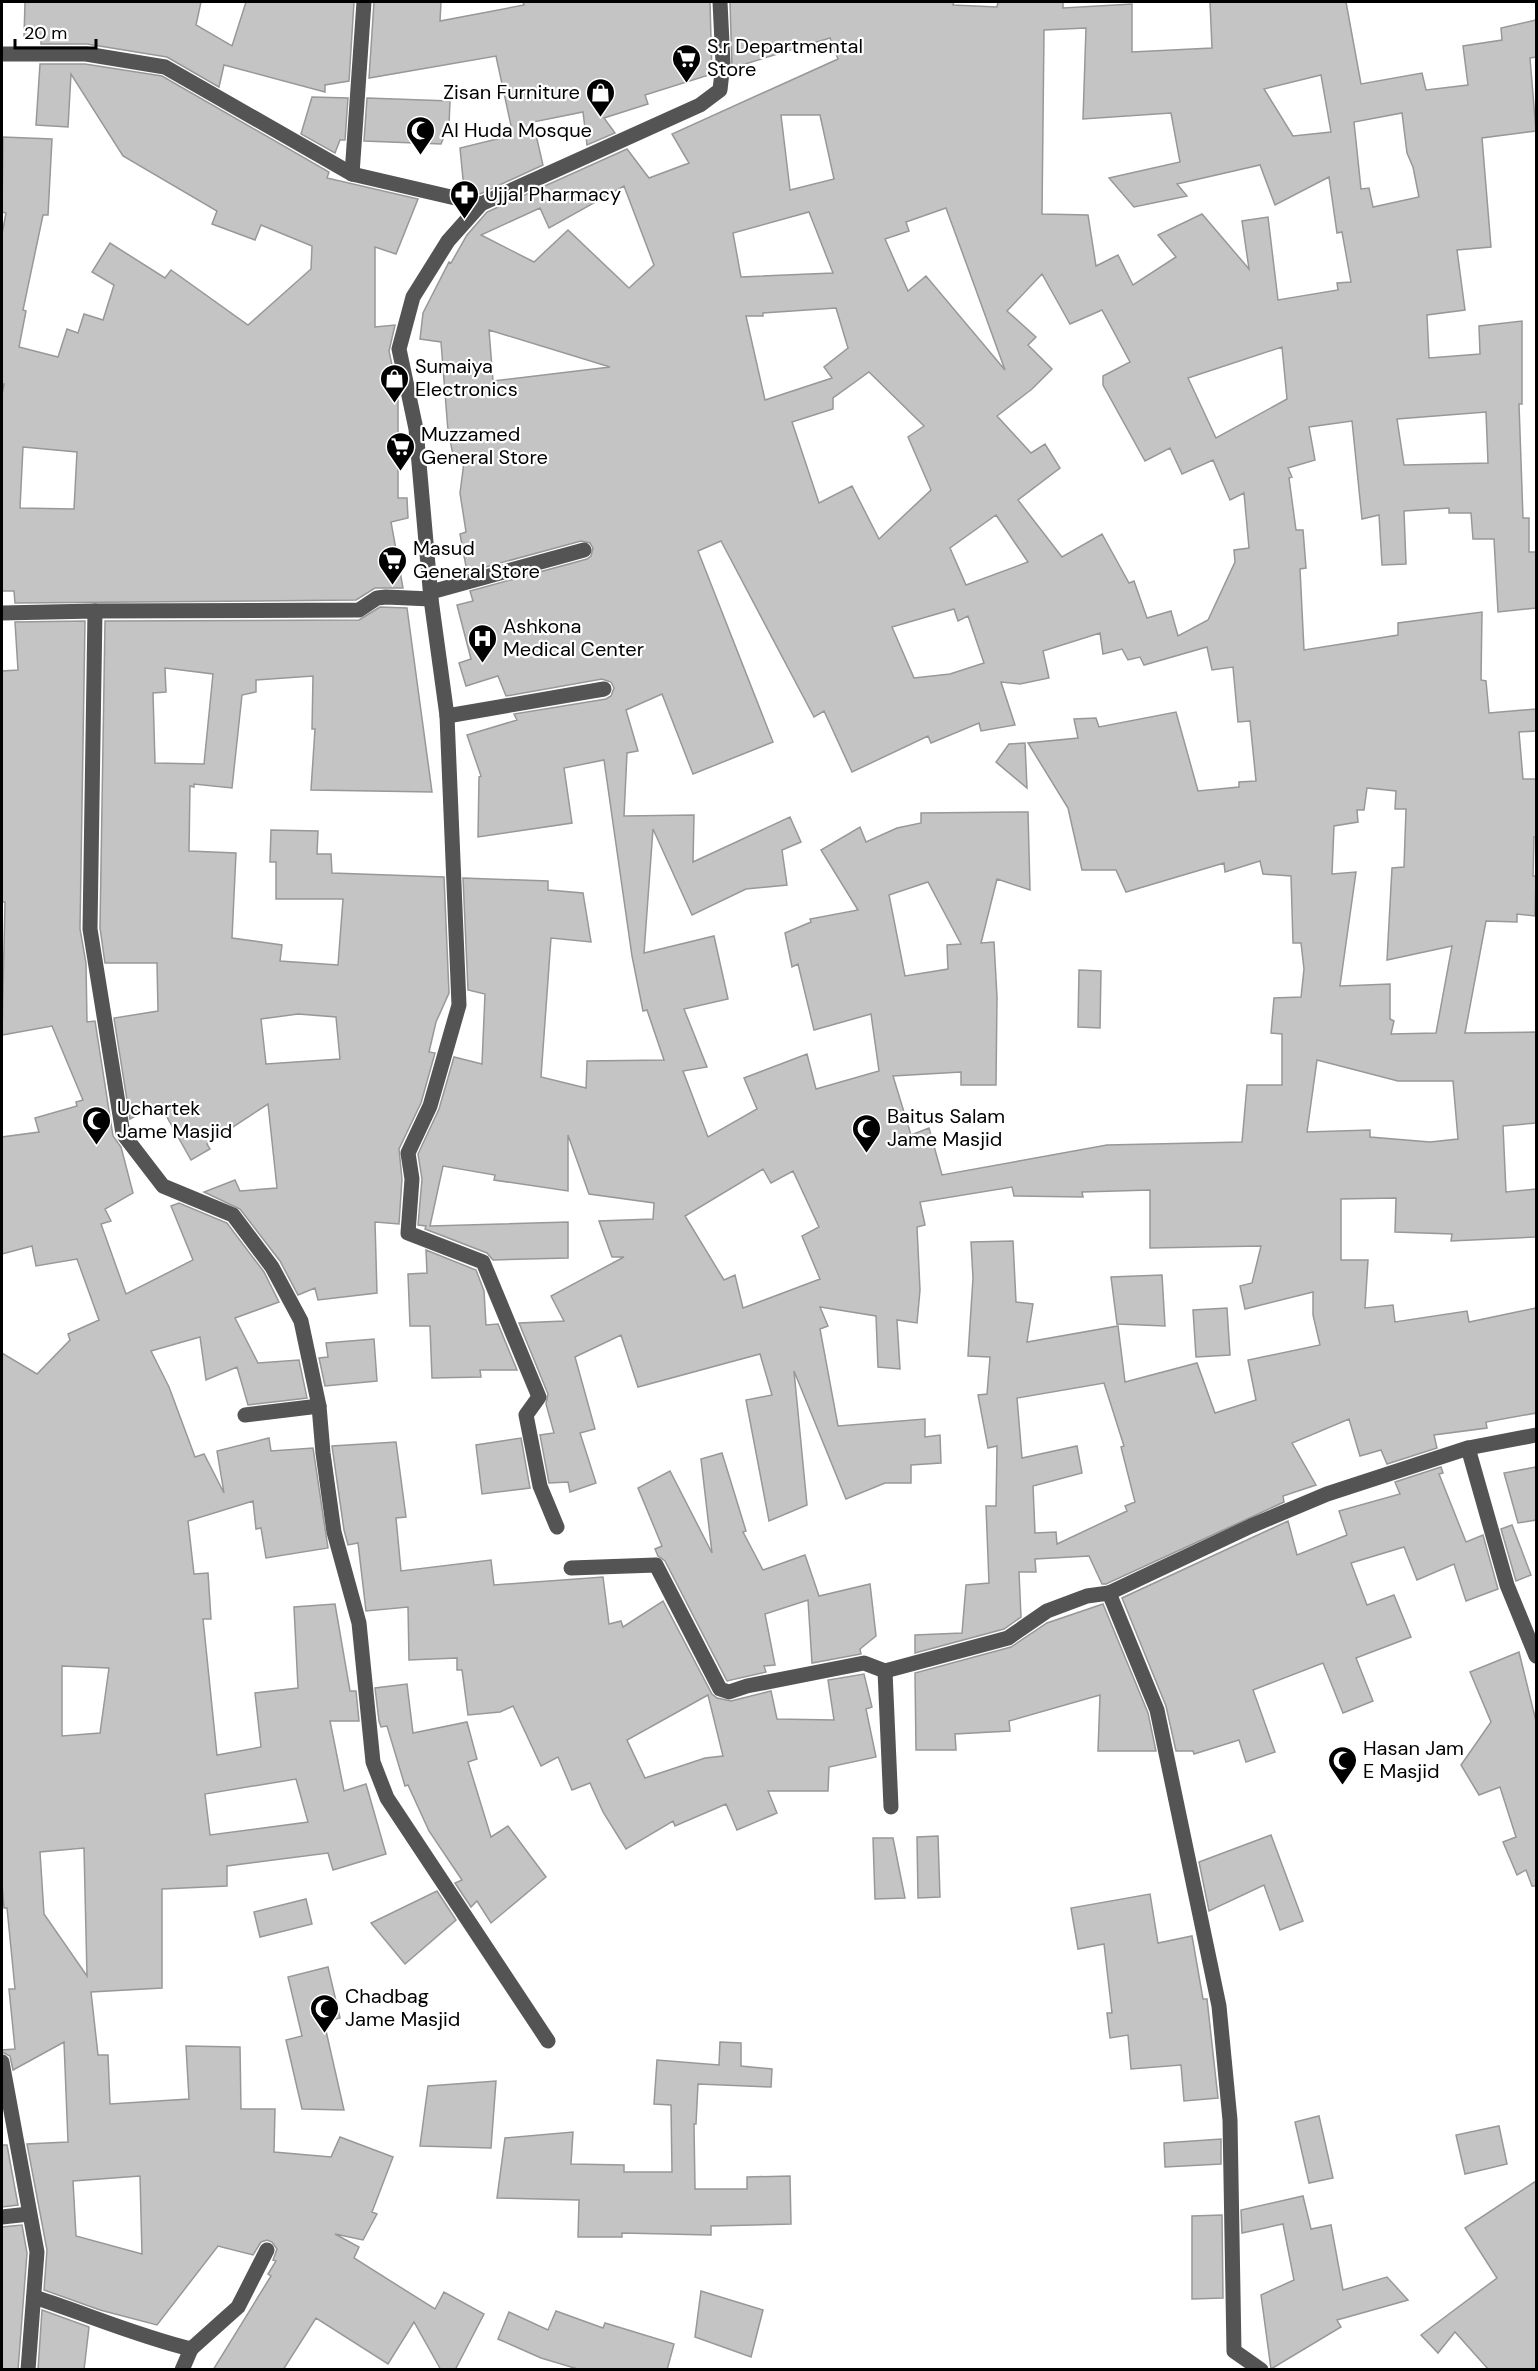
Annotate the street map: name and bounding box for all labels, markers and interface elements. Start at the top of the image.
scale bar [15,12,96,50]
text: 20 m [24,21,67,45]
place label: S.r Departmental Store [707,33,863,82]
supermarket icon: S.r Departmental Store [670,42,702,84]
shop icon: Zisan Furniture [585,76,617,118]
place label: Zisan Furniture [443,79,580,105]
mosque icon: Al Huda Mosque [404,114,436,156]
place label: Al Huda Mosque [441,117,592,143]
pharmacy icon: Ujjal Pharmacy [448,178,480,220]
place label: Ujjal Pharmacy [485,181,621,207]
place label: Sumaiya Electronics [415,353,518,402]
shop icon: Sumaiya Electronics [378,362,410,404]
place label: Muzzamed General Store [421,421,548,470]
supermarket icon: Muzzamed General Store [384,430,416,472]
place label: Masud General Store [413,535,540,584]
supermarket icon: Masud General Store [376,544,408,586]
place label: Ashkona Medical Center [503,613,644,662]
hospital icon: Ashkona Medical Center [466,622,498,664]
place label: Uchartek Jame Masjid [117,1095,232,1144]
place label: Baitus Salam Jame Masjid [887,1103,1005,1152]
mosque icon: Uchartek Jame Masjid [80,1104,112,1146]
mosque icon: Baitus Salam Jame Masjid [850,1112,882,1154]
place label: Hasan Jam E Masjid [1363,1735,1464,1784]
mosque icon: Hasan Jam E Masjid [1326,1744,1358,1786]
place label: Chadbag Jame Masjid [345,1983,460,2032]
mosque icon: Chadbag Jame Masjid [308,1992,340,2034]

